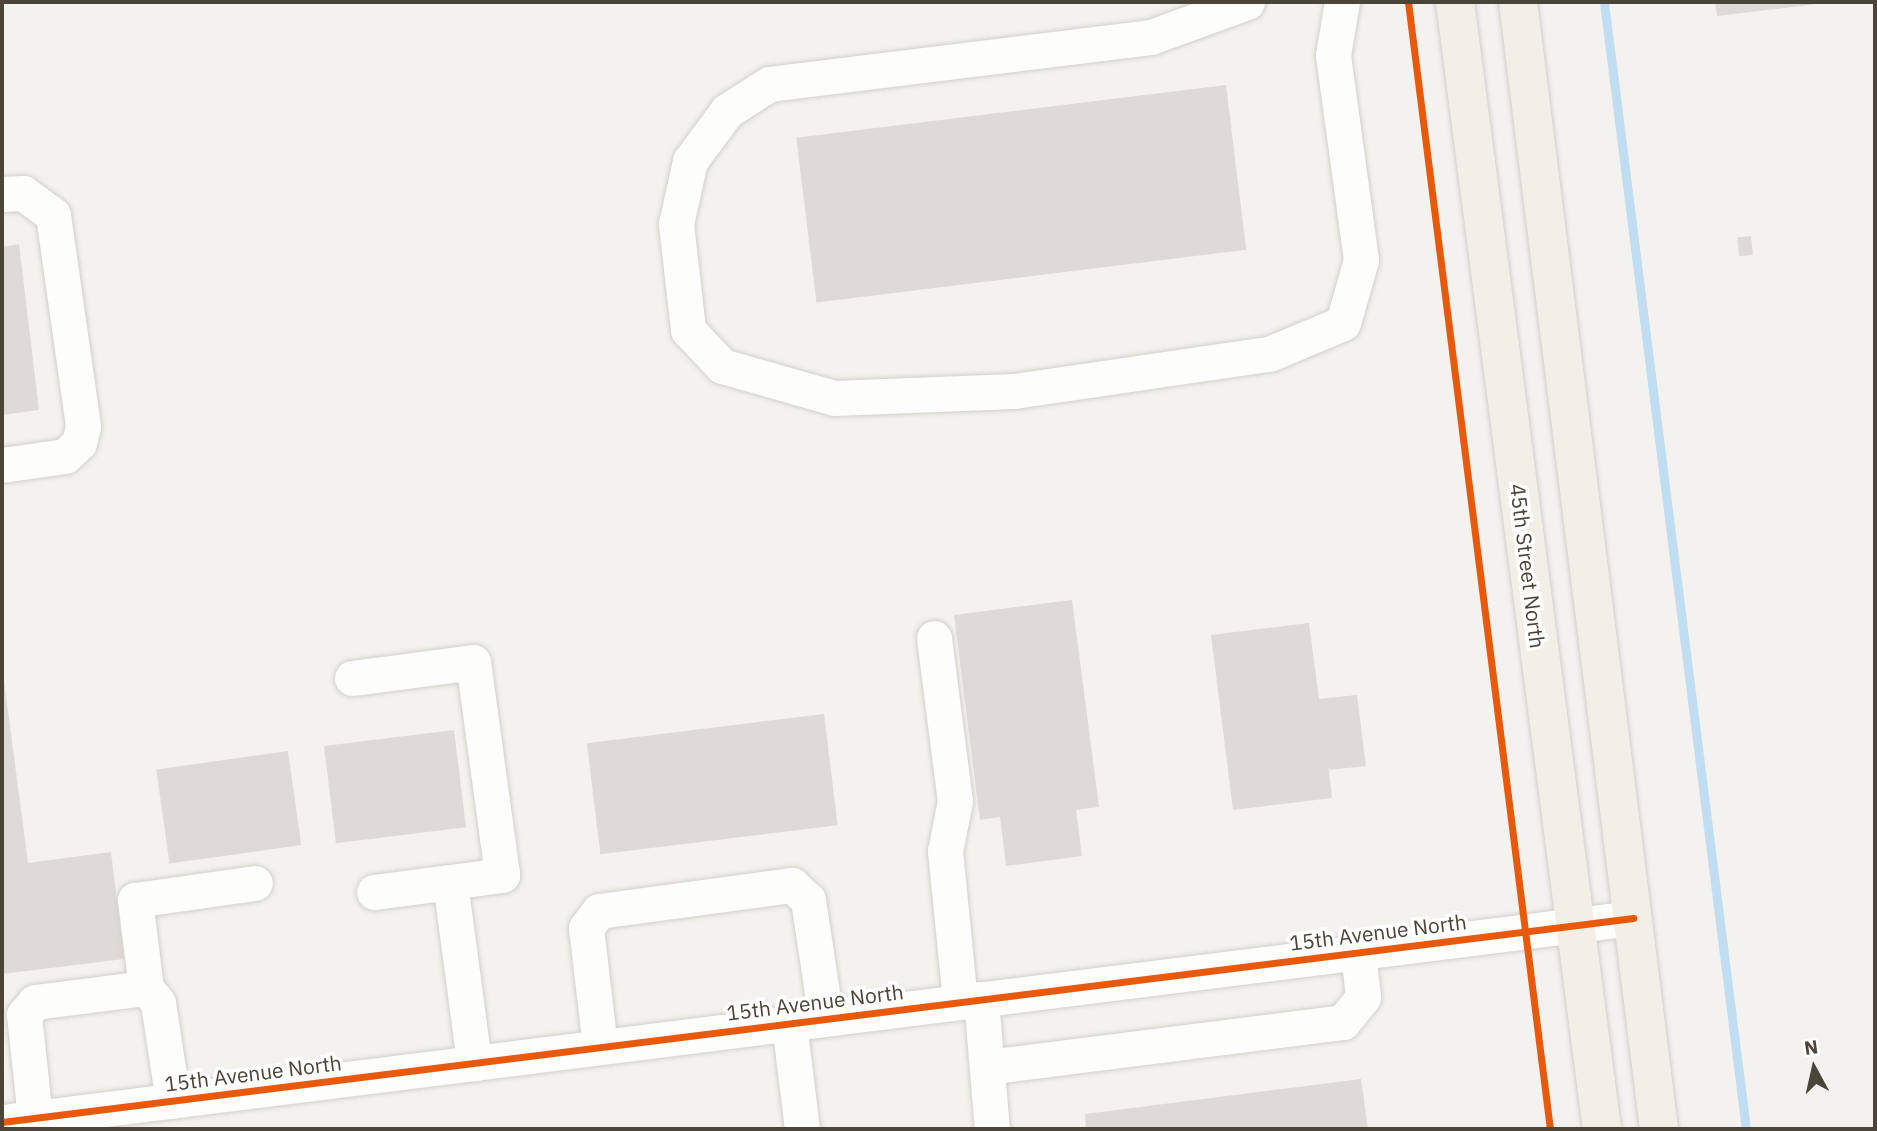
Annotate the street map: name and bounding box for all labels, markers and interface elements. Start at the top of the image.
street label: 45th Street North [1505,482,1551,650]
street label: 15th Avenue North [1288,909,1468,955]
street label: 15th Avenue North [725,979,905,1025]
north arrow [1779,1033,1849,1103]
text: N [1803,1034,1820,1060]
street label: 15th Avenue North [163,1050,343,1096]

